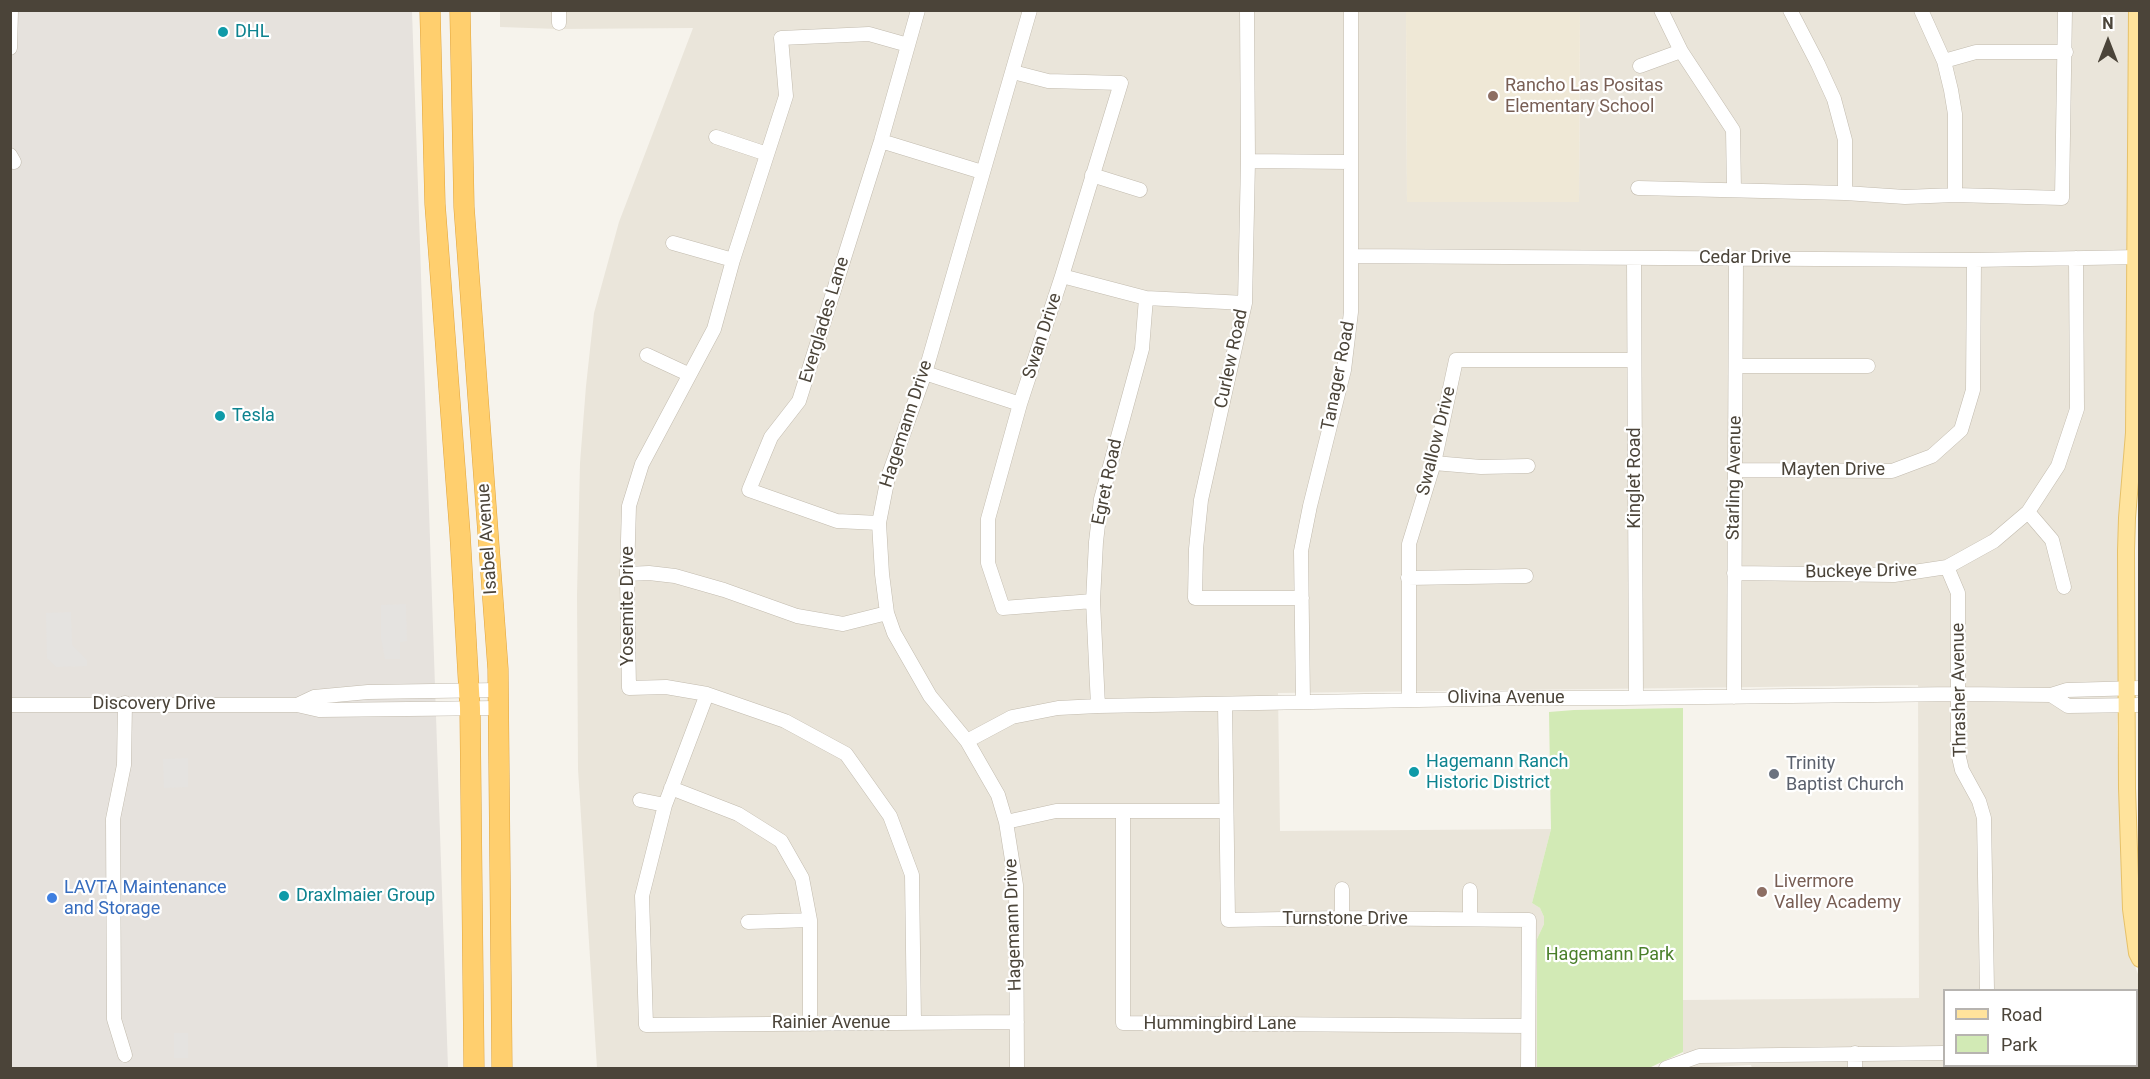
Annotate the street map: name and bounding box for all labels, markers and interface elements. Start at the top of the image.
north arrow [2078,12,2138,72]
text: N [2102,14,2114,33]
place label: DHL [235,21,269,43]
marker: DHL [216,25,230,39]
place label: Rancho Las Positas Elementary School [1505,75,1663,118]
marker: Rancho Las Positas Elementary School [1486,89,1500,103]
street label: Cedar Drive [1699,247,1791,269]
street label: Everglades Lane [796,254,854,386]
street label: Swan Drive [1019,290,1067,382]
street label: Curlew Road [1211,307,1253,411]
street label: Tanager Road [1318,320,1360,432]
street label: Hagemann Drive [876,358,938,490]
street label: Swallow Drive [1413,384,1461,498]
place label: Tesla [232,405,275,427]
marker: Tesla [213,409,227,423]
street label: Starling Avenue [1723,416,1747,540]
street label: Kinglet Road [1624,427,1646,529]
street label: Egret Road [1088,437,1128,527]
street label: Mayten Drive [1781,459,1885,481]
street label: Isabel Avenue [473,483,503,595]
street label: Yosemite Drive [617,546,639,666]
street label: Buckeye Drive [1805,560,1917,584]
street label: Thrasher Avenue [1948,623,1972,757]
street label: Olivina Avenue [1447,687,1565,709]
street label: Discovery Drive [93,693,215,715]
place label: Hagemann Ranch Historic District [1426,751,1568,794]
place label: Trinity Baptist Church [1786,753,1904,795]
marker: Hagemann Ranch Historic District [1407,765,1421,779]
marker: Trinity Baptist Church [1767,767,1781,781]
street label: Hagemann Drive [1001,858,1027,992]
place label: Livermore Valley Academy [1774,871,1901,914]
place label: LAVTA Maintenance and Storage [64,877,226,920]
place label: Draxlmaier Group [296,885,435,907]
marker: Livermore Valley Academy [1755,885,1769,899]
marker: Draxlmaier Group [277,889,291,903]
marker: LAVTA Maintenance and Storage [45,891,59,905]
street label: Turnstone Drive [1282,908,1408,930]
park label: Hagemann Park [1546,944,1674,966]
legend [1943,989,2138,1067]
text: Road [2001,1004,2042,1025]
street label: Rainier Avenue [772,1012,890,1034]
street label: Hummingbird Lane [1144,1013,1296,1035]
text: Park [2001,1034,2037,1055]

